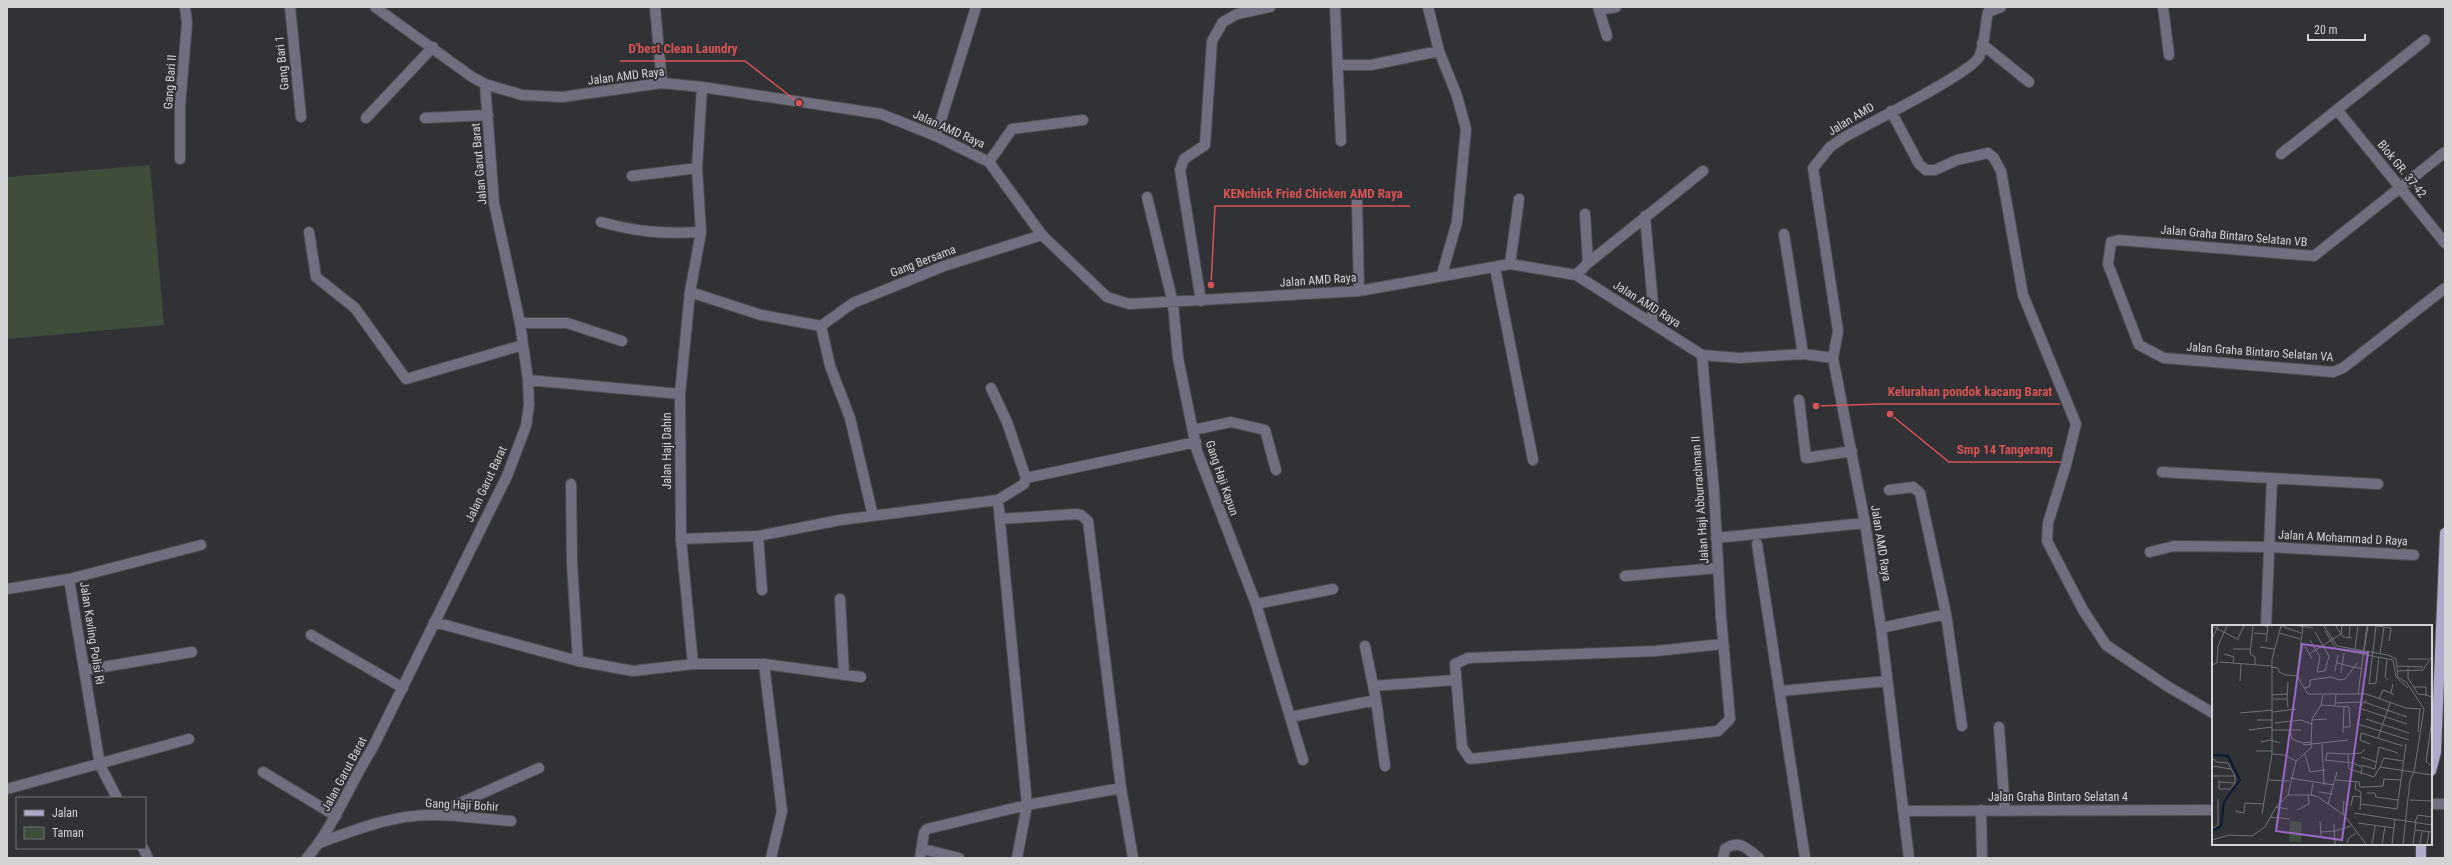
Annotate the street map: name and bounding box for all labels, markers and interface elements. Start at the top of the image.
scale bar [2308,16,2365,42]
text: 20 m [2314,23,2338,37]
street label: Gang Bari 1 [272,35,292,91]
callout: D'best Clean Laundry [620,36,745,61]
text: D'best Clean Laundry [628,41,738,56]
street label: Gang Bari II [161,54,179,110]
street label: Jalan AMD Raya [587,64,665,88]
street label: Jalan AMD [1825,100,1877,138]
street label: Jalan AMD Raya [911,107,987,151]
street label: Jalan Garut Barat [468,122,490,206]
street label: Blok GR. 37-42 [2375,138,2429,200]
callout: KENchick Fried Chicken AMD Raya [1215,181,1410,206]
text: KENchick Fried Chicken AMD Raya [1223,186,1403,201]
street label: Jalan Graha Bintaro Selatan VB [2160,223,2308,249]
street label: Gang Bersama [888,242,958,280]
street label: Jalan AMD Raya [1279,270,1357,290]
street label: Jalan AMD Raya [1611,278,1684,330]
street label: Jalan Graha Bintaro Selatan VA [2186,340,2334,364]
callout: Kelurahan pondok kacang Barat [1880,379,2060,404]
text: Kelurahan pondok kacang Barat [1888,384,2052,399]
street label: Jalan Haji Dahin [660,412,674,489]
street label: Jalan Haji Abburrachman II [1689,436,1711,564]
callout: Smp 14 Tangerang [1949,437,2061,462]
street label: Gang Haji Kapun [1203,439,1241,518]
text: Smp 14 Tangerang [1957,442,2053,457]
street label: Jalan Garut Barat [462,443,510,524]
street label: Jalan AMD Raya [1868,504,1894,582]
street label: Jalan A Mohammad D Raya [2278,528,2408,548]
street label: Jalan Kavling Polisi Ri [77,580,107,686]
inset map [2212,625,2432,845]
street label: Jalan Garut Barat [319,734,370,814]
street label: Jalan Graha Bintaro Selatan 4 [1988,790,2128,804]
street label: Gang Haji Bohir [425,796,499,814]
legend [16,797,146,849]
text: Jalan [52,806,78,820]
text: Taman [52,826,84,840]

